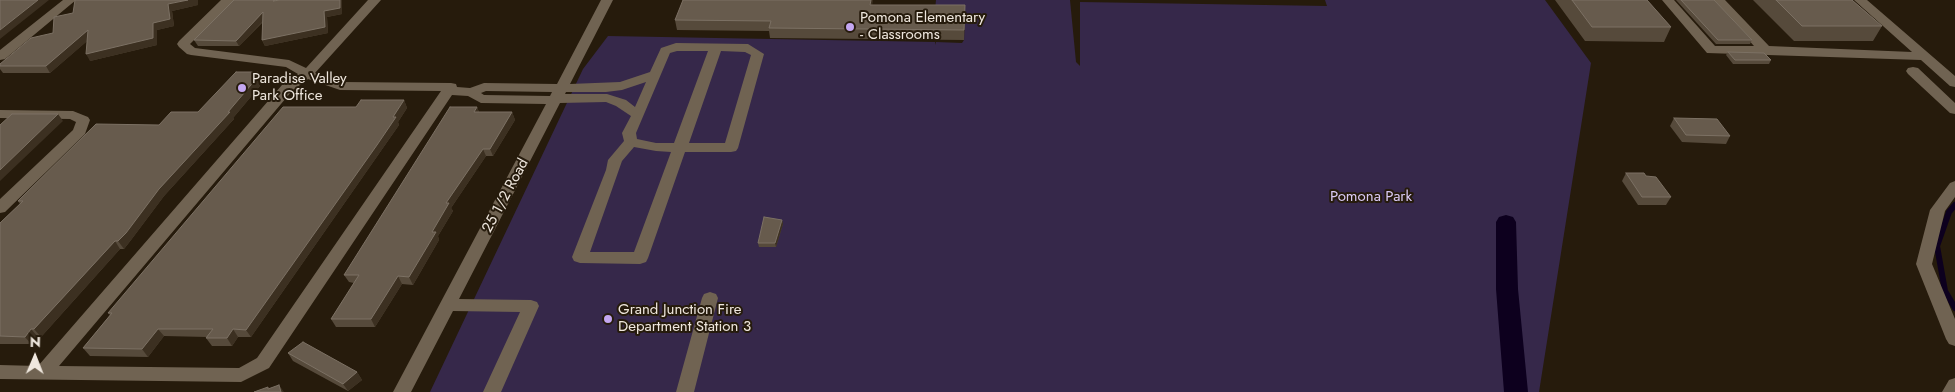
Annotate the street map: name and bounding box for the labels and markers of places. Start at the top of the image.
place label: Pomona Elementary - Classrooms [860,9,985,44]
marker: Pomona Elementary - Classrooms [844,21,856,33]
place label: Paradise Valley Park Office [252,70,347,105]
marker: Paradise Valley Park Office [236,82,248,94]
place label: Grand Junction Fire Department Station 3 [618,301,751,336]
marker: Grand Junction Fire Department Station 3 [602,313,614,325]

